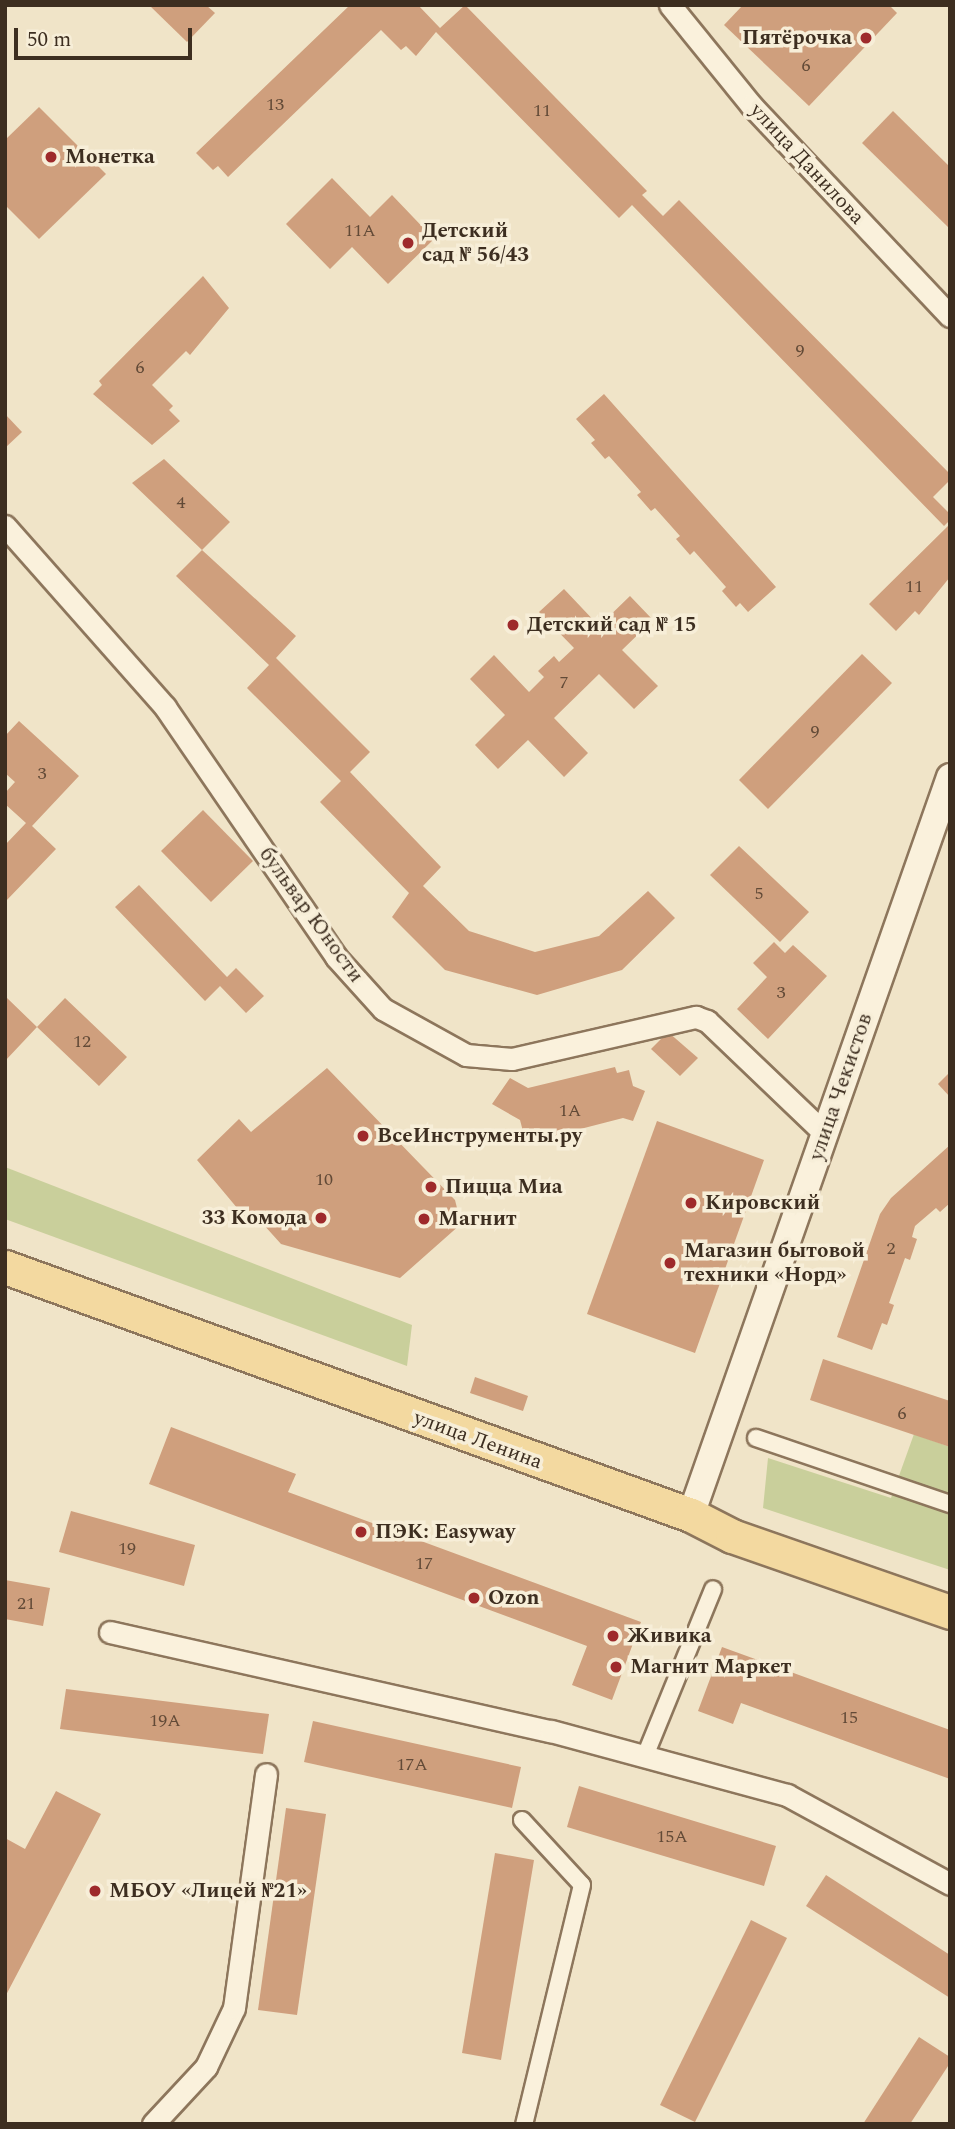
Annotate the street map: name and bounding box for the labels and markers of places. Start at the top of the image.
place label: Пятёрочка [742,25,852,51]
marker: Пятёрочка [858,30,874,46]
place label: Монетка [65,144,155,170]
marker: Монетка [43,149,59,165]
place label: Детский сад № 56/43 [422,218,529,268]
marker: Детский сад № 56/43 [400,235,416,251]
place label: Детский сад № 15 [527,612,696,638]
marker: Детский сад № 15 [505,617,521,633]
place label: ВсеИнструменты.ру [377,1123,582,1149]
marker: ВсеИнструменты.ру [355,1128,371,1144]
place label: Пицца Миа [445,1174,563,1200]
marker: Пицца Миа [423,1179,439,1195]
place label: Кировский [705,1190,820,1216]
marker: Кировский [683,1195,699,1211]
place label: 33 Комода [202,1205,307,1231]
place label: Магнит [438,1206,517,1232]
marker: 33 Комода [313,1210,329,1226]
marker: Магнит [416,1211,432,1227]
place label: Магазин бытовой техники «Норд» [684,1238,865,1288]
marker: Магазин бытовой техники «Норд» [662,1255,678,1271]
place label: ПЭК: Easyway [375,1519,515,1545]
marker: ПЭК: Easyway [353,1524,369,1540]
place label: Ozon [488,1585,539,1611]
marker: Ozon [466,1590,482,1606]
place label: Живика [627,1623,712,1649]
marker: Живика [605,1628,621,1644]
place label: Магнит Маркет [630,1654,791,1680]
marker: Магнит Маркет [608,1659,624,1675]
place label: МБОУ «Лицей №21» [109,1878,307,1904]
marker: МБОУ «Лицей №21» [87,1883,103,1899]

